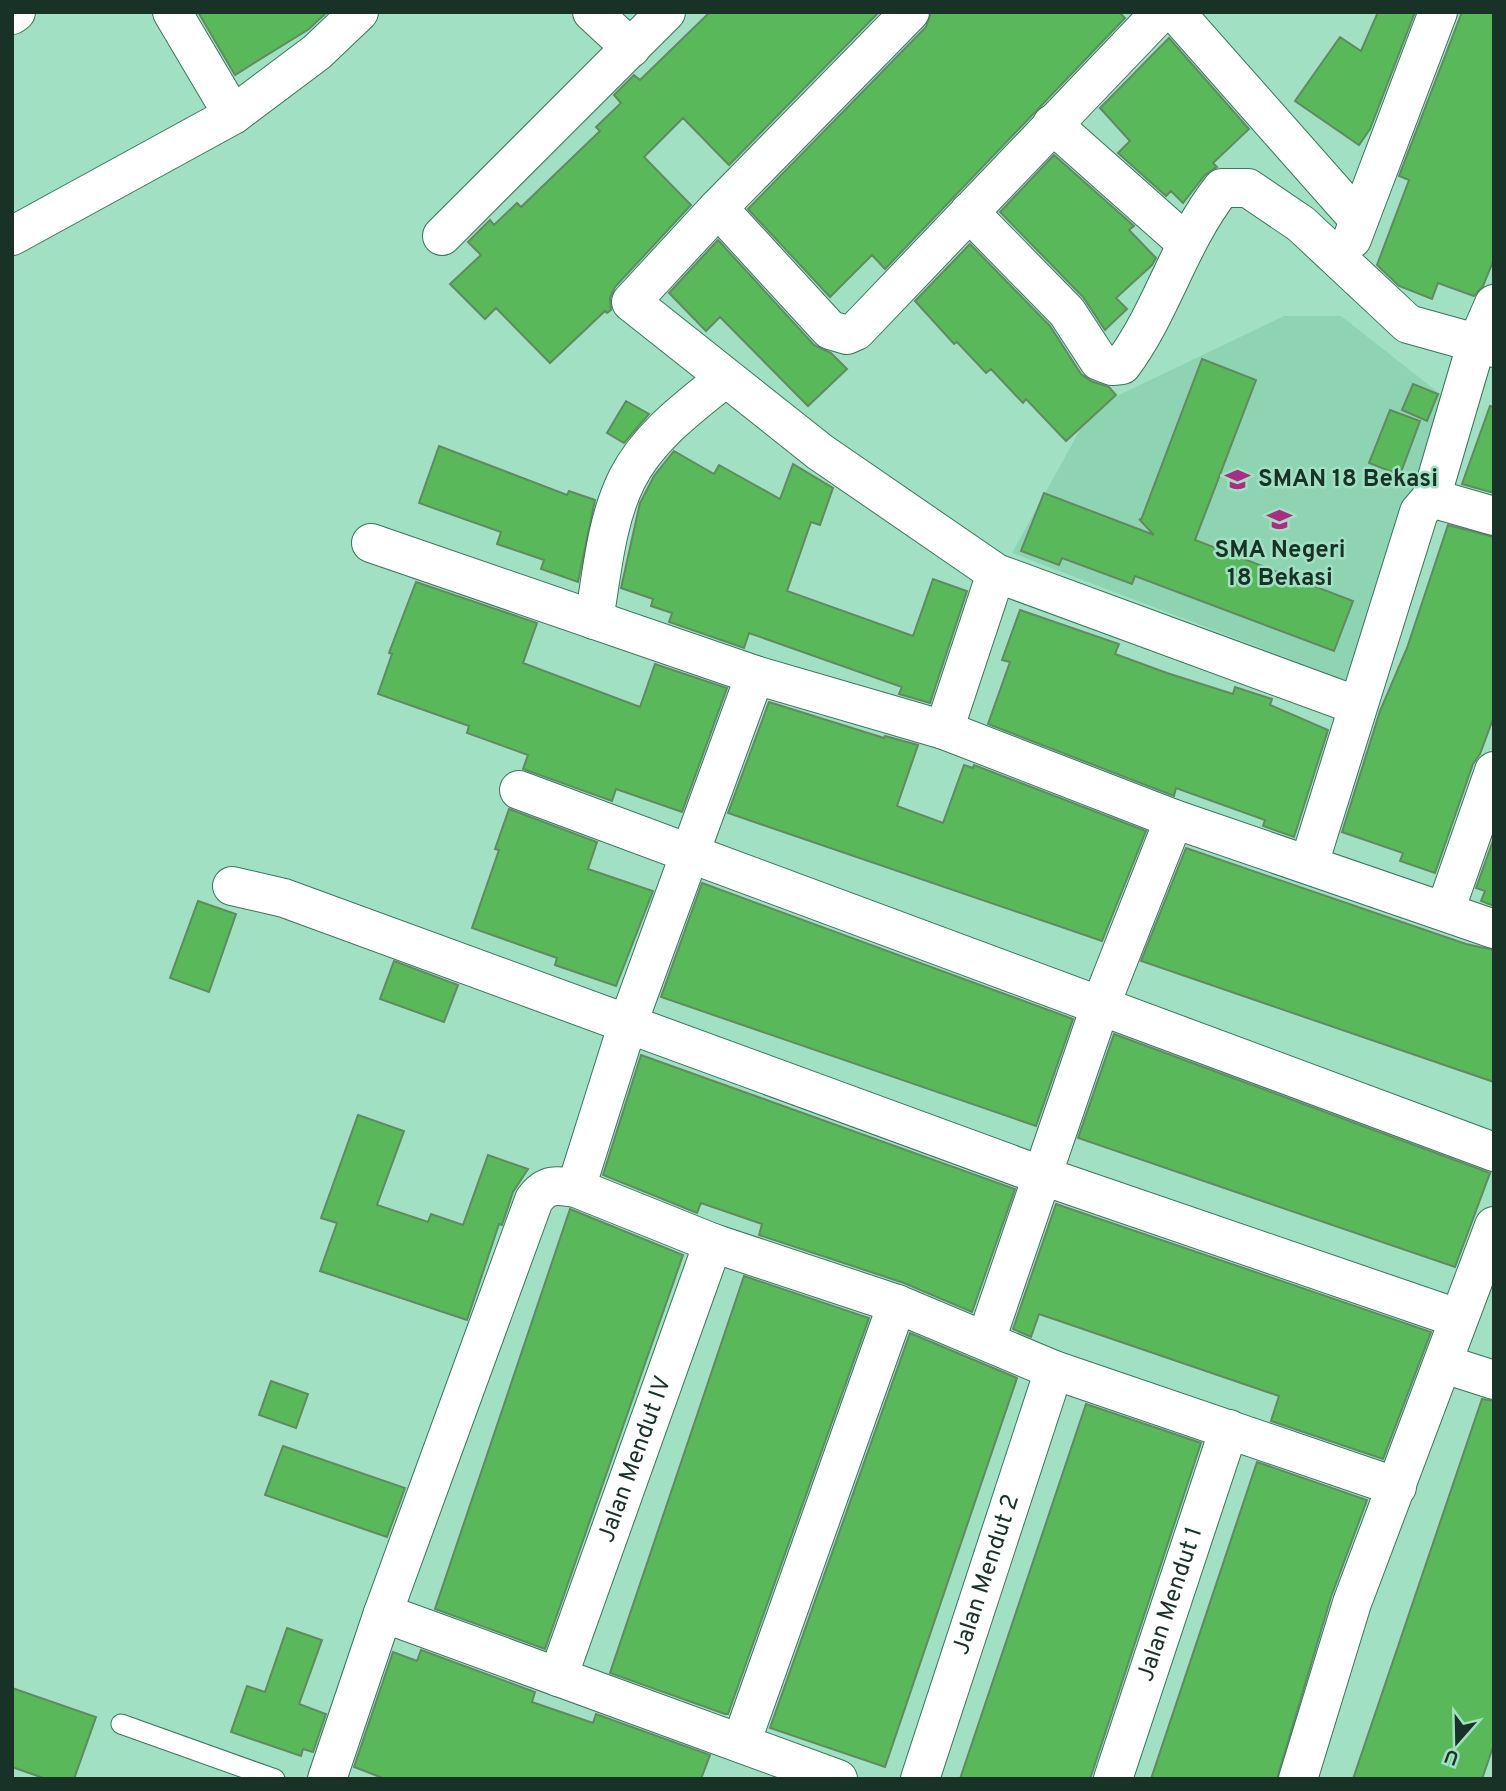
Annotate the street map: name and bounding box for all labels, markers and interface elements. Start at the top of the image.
place label: SMAN 18 Bekasi [1258,465,1438,495]
school or university icon: SMAN 18 Bekasi [1224,466,1252,494]
school or university icon: SMA Negeri 18 Bekasi [1266,506,1294,534]
place label: SMA Negeri 18 Bekasi [1215,536,1345,594]
street label: Jalan Mendut IV [592,1372,679,1547]
street label: Jalan Mendut 2 [947,1491,1027,1659]
street label: Jalan Mendut 1 [1131,1523,1210,1686]
north arrow [1422,1707,1492,1777]
text: U [1441,1743,1462,1770]

